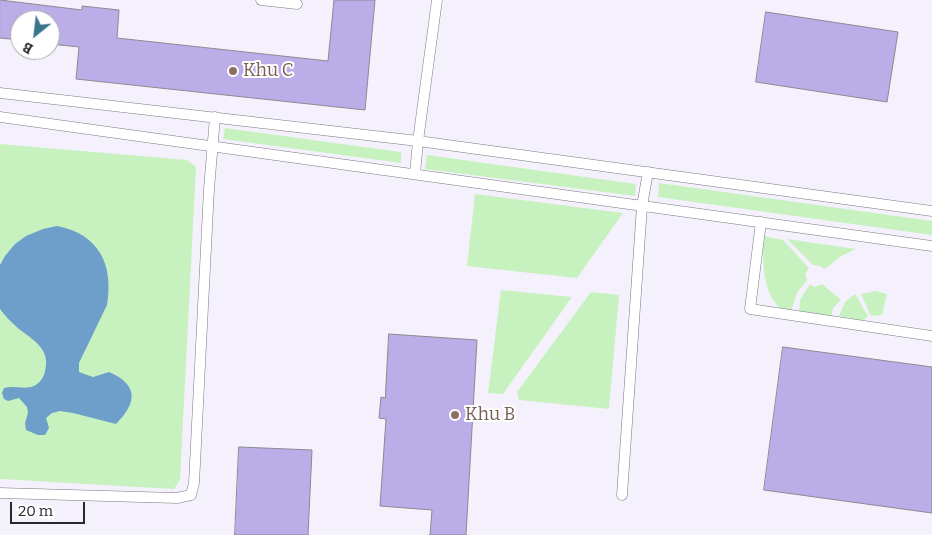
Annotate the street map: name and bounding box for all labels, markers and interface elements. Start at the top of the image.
north arrow [10,10,60,60]
text: B [20,38,36,57]
place label: Khu C [243,60,293,82]
marker: Khu C [227,65,239,77]
place label: Khu B [465,404,515,426]
marker: Khu B [449,409,461,421]
scale bar [12,492,88,524]
text: 20 m [18,502,53,520]

